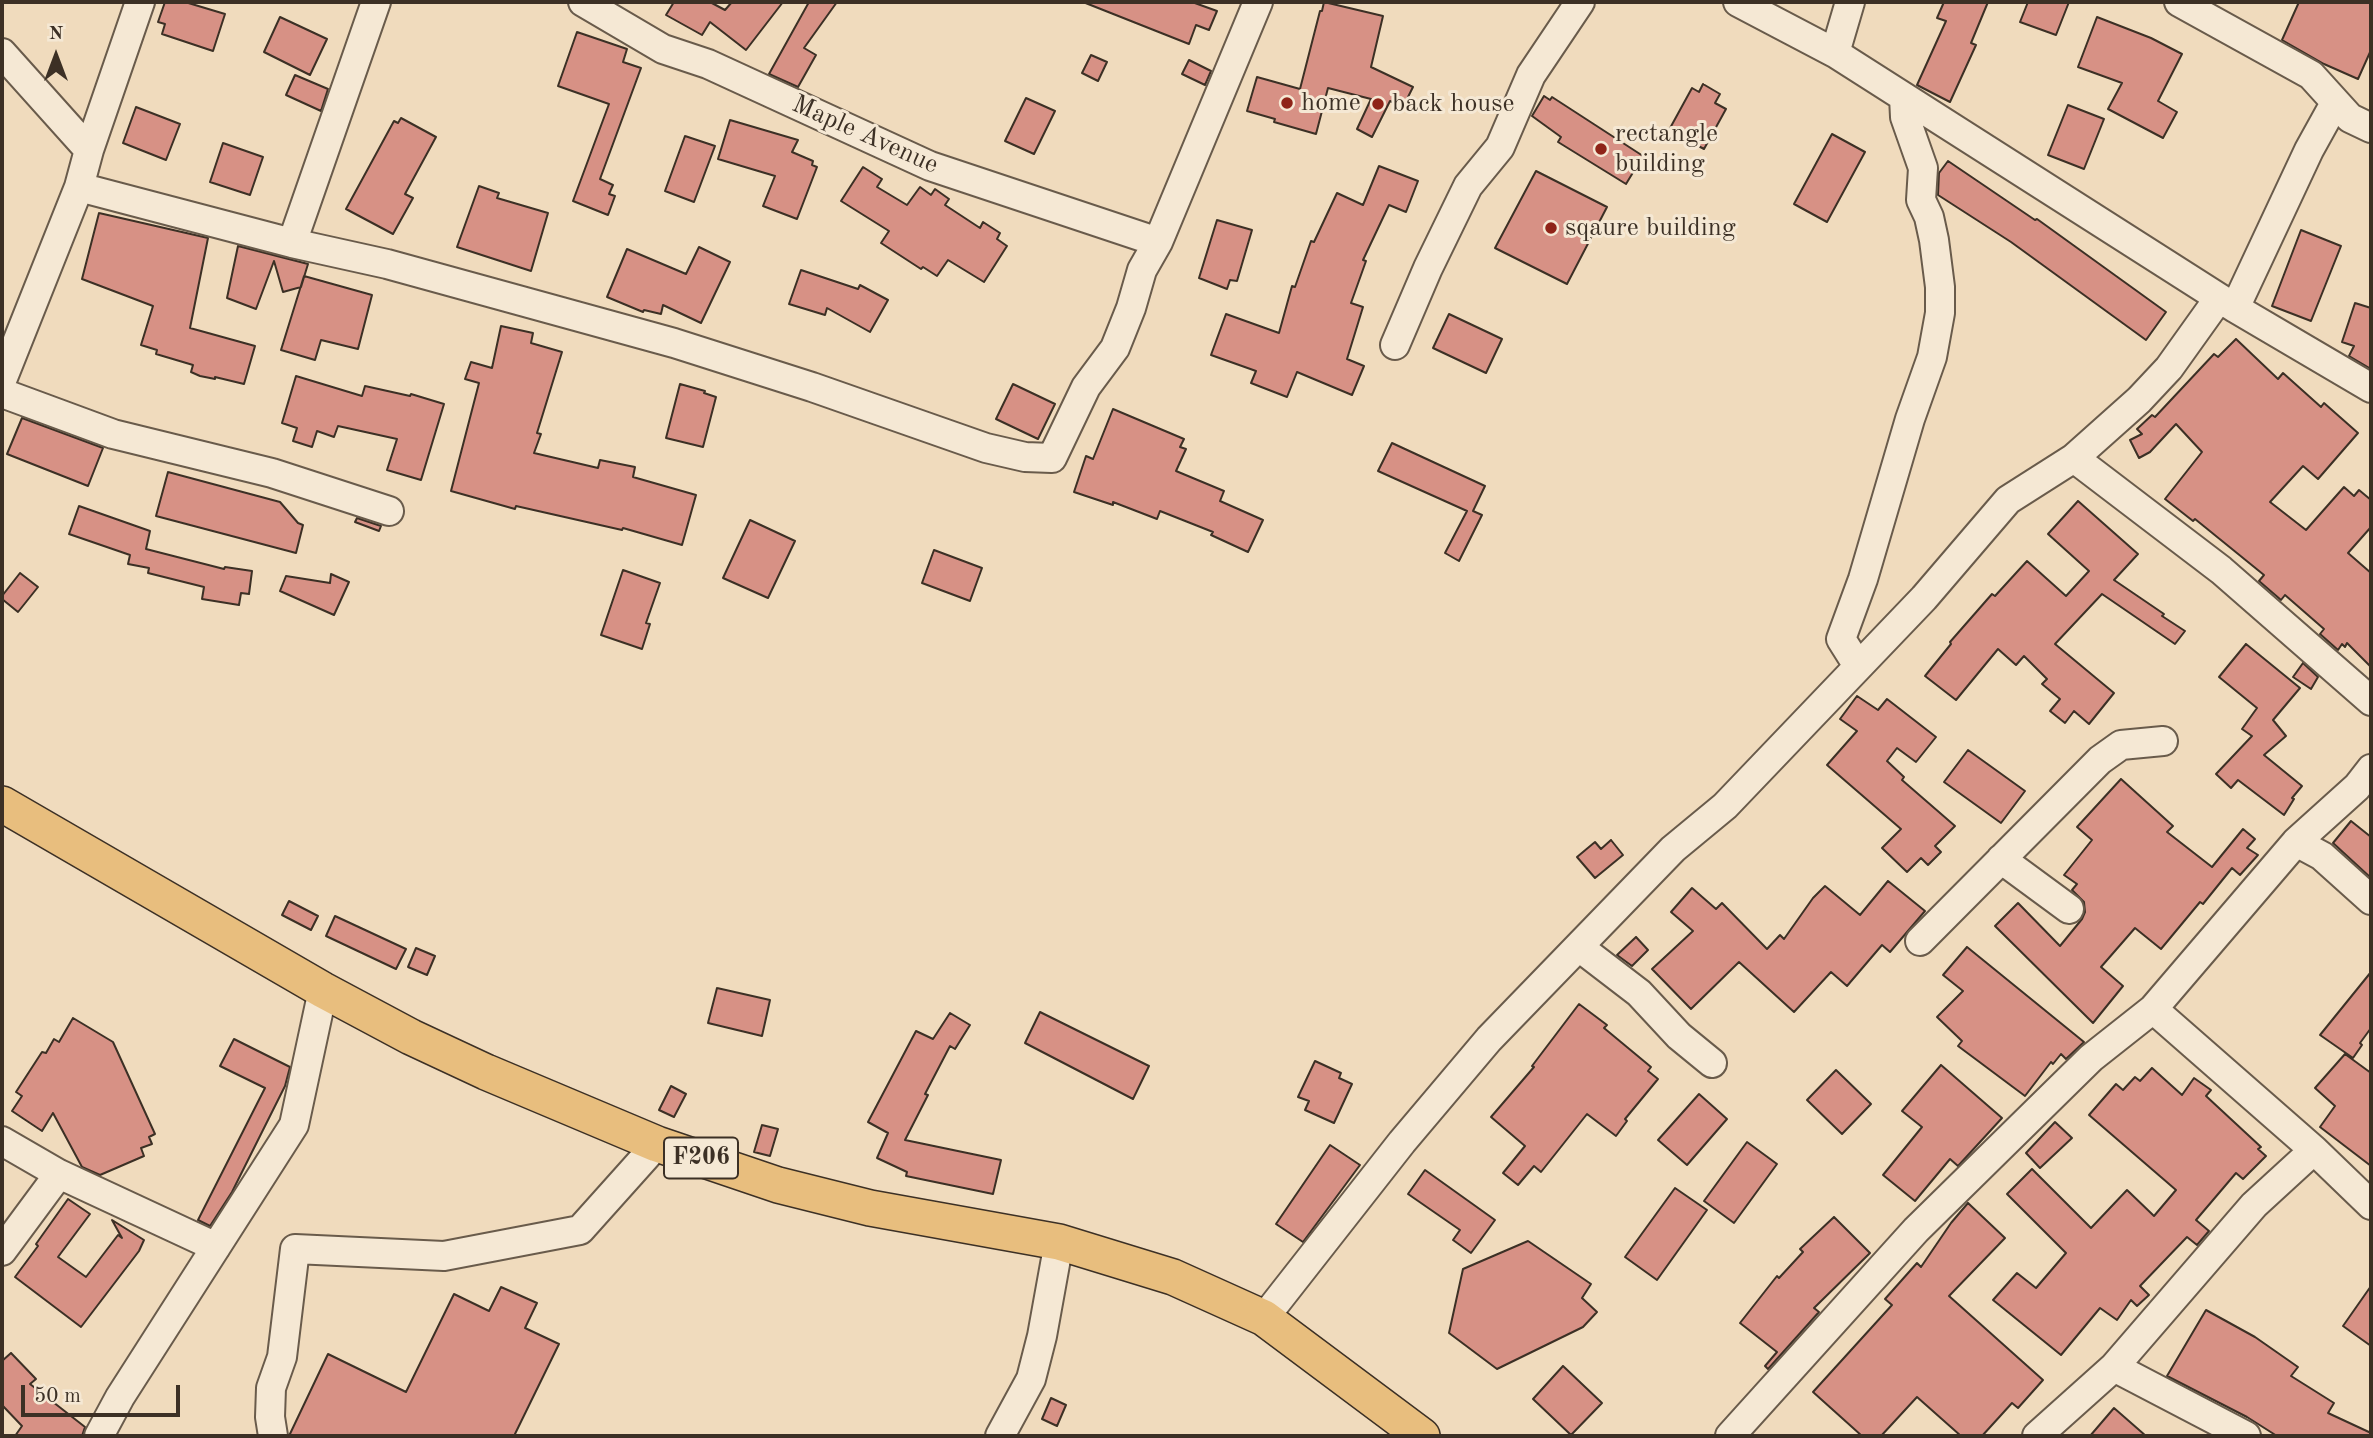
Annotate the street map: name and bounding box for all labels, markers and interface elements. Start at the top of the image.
north arrow [21,21,91,91]
text: N [49,25,63,44]
place label: home [1301,87,1361,119]
place label: back house [1392,88,1514,120]
street label: Maple Avenue [787,89,943,181]
marker: home [1279,95,1295,111]
marker: back house [1370,96,1386,112]
place label: rectangle building [1615,118,1718,180]
marker: rectangle building [1593,141,1609,157]
place label: sqaure building [1565,212,1736,244]
marker: sqaure building [1543,220,1559,236]
road number: F206 [664,1138,738,1178]
scale bar [24,1372,184,1416]
text: 50 m [34,1386,81,1407]

